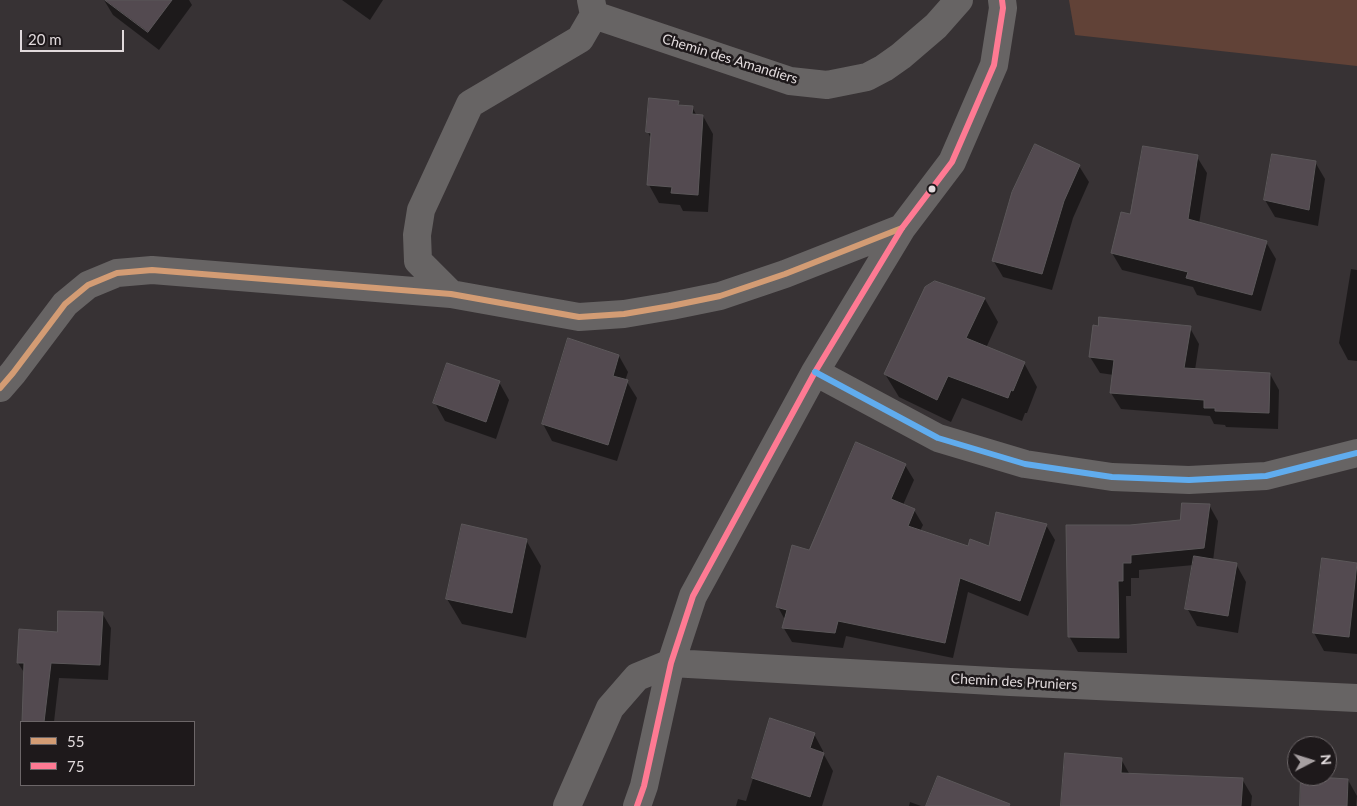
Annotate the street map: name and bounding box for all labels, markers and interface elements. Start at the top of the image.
scale bar [22,20,126,52]
text: 20 m [28,30,62,48]
street label: Chemin des Amandiers [660,30,800,88]
unlabelled marker [927,184,937,194]
street label: Chemin des Pruniers [950,670,1078,694]
legend [20,721,195,786]
text: 55 [67,732,84,750]
north arrow [1287,736,1337,786]
text: N [1318,754,1335,766]
text: 75 [67,757,84,775]

